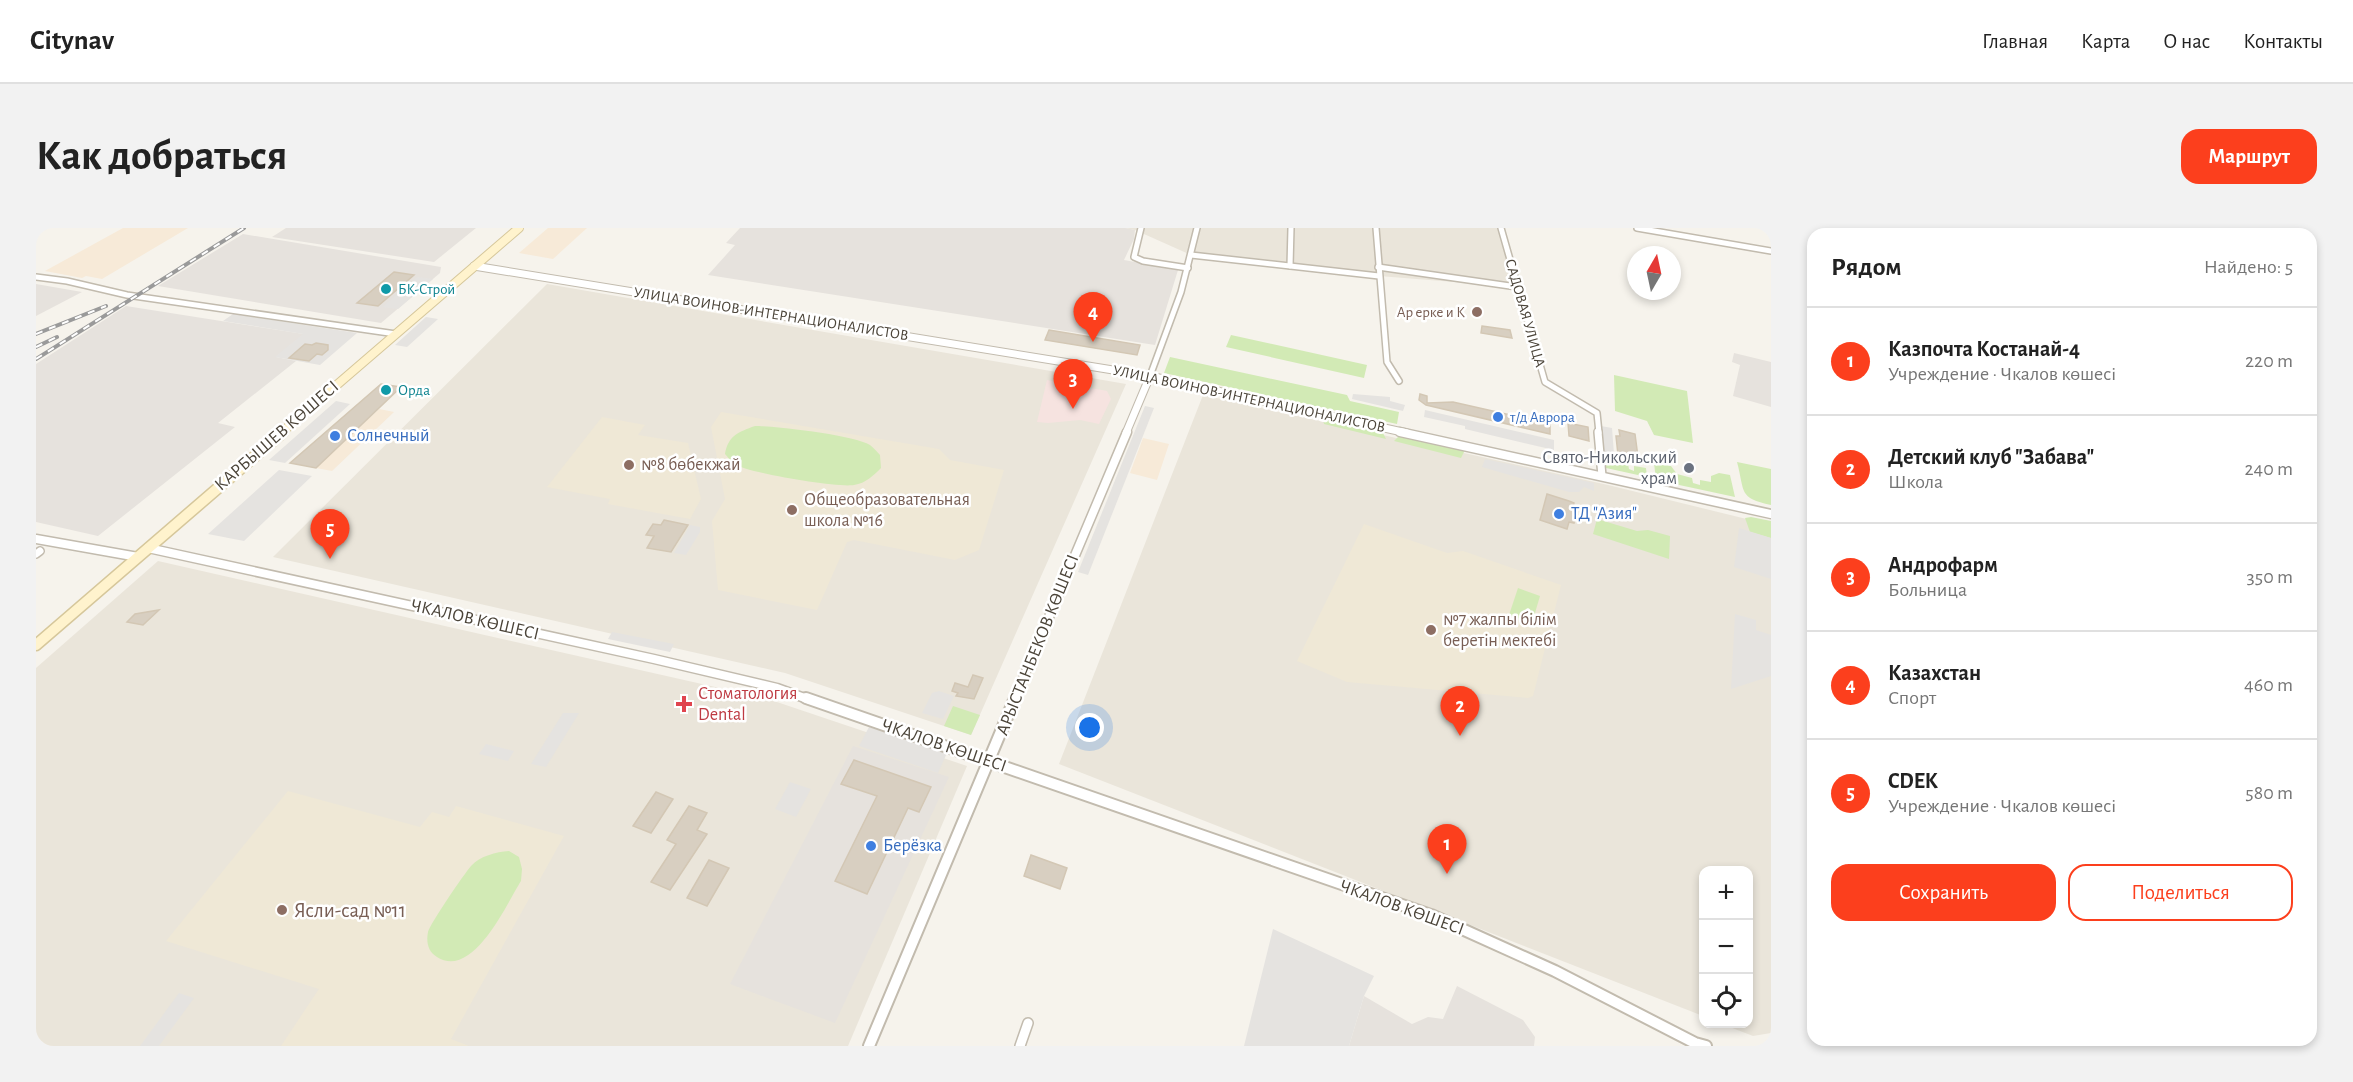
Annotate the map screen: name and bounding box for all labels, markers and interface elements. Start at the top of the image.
text: Citynav [30,27,114,55]
text: Главная [1982,31,2048,52]
text: Карта [2081,31,2130,52]
text: О нас [2163,31,2210,52]
text: Контакты [2243,31,2323,52]
button: Маршрут [2181,129,2317,184]
text: Как добраться [36,135,287,177]
north arrow [1627,246,1681,300]
text: Рядом [1831,254,1902,280]
street label: САДОВАЯ УЛИЦА [1502,257,1548,369]
text: Найдено: 5 [2204,257,2293,277]
marker: БК-Строй [379,282,393,296]
place label: БК-Строй [398,282,455,297]
street label: УЛИЦА ВОИНОВ-ИНТЕРНАЦИОНАЛИСТОВ [632,285,910,343]
pin: 4 [1074,292,1112,342]
place label: Ар ерке и К [1397,305,1465,320]
marker: Ар ерке и К [1470,305,1484,319]
text: Казпочта Костанай-4 [1888,338,2080,360]
text: 1 [1847,351,1854,371]
text: 220 m [2245,351,2293,371]
pin: 3 [1054,360,1092,409]
street label: УЛИЦА ВОИНОВ-ИНТЕРНАЦИОНАЛИСТОВ [1111,363,1387,435]
text: Учреждение · Чкалов көшесі [1888,364,2116,384]
street label: КАРБЫШЕВ КӨШЕСІ [212,378,342,494]
marker: Орда [379,383,393,397]
place label: Орда [398,383,430,398]
marker: т/д Аврора [1491,410,1505,424]
place label: т/д Аврора [1509,410,1575,425]
place label: Солнечный [347,427,429,445]
marker: Солнечный [328,429,342,443]
text: Детский клуб "Забава" [1888,446,2094,468]
place label: Свято-Никольский храм [1542,449,1677,488]
place label: №8 бөбекжай [641,455,741,474]
marker: №8 бөбекжай [622,458,636,472]
text: 2 [1846,459,1855,479]
text: 240 m [2244,459,2293,479]
marker: Свято-Никольский храм [1682,461,1696,475]
text: Школа [1888,472,1943,492]
place label: Общеобразовательная школа №16 [804,490,970,530]
marker: Общеобразовательная школа №16 [785,503,799,517]
place label: ТД "Азия" [1571,505,1637,523]
marker: ТД "Азия" [1552,507,1566,521]
pin: 5 [310,510,350,559]
street label: АРЫСТАНБЕКОВ КӨШЕСІ [993,552,1083,738]
text: Андрофарм [1888,554,1998,576]
text: 3 [1846,567,1855,587]
text: 350 m [2247,567,2293,587]
text: Больница [1888,580,1967,600]
street label: ЧКАЛОВ КӨШЕСІ [409,596,541,644]
place label: №7 жалпы білім беретін мектебі [1443,610,1557,650]
marker: №7 жалпы білім беретін мектебі [1424,623,1438,637]
text: Казахстан [1888,662,1981,684]
text: 4 [1845,675,1856,695]
text: 460 m [2244,675,2293,695]
place label: Стоматология Dental [698,685,797,724]
pin: 2 [1440,686,1480,736]
text: Спорт [1888,688,1936,708]
marker: Стоматология Dental [675,695,693,713]
your location [1075,713,1104,742]
street label: ЧКАЛОВ КӨШЕСІ [879,716,1009,776]
text: CDEK [1888,770,1938,792]
text: 5 [1846,783,1855,803]
text: 580 m [2245,783,2293,803]
text: Учреждение · Чкалов көшесі [1888,796,2116,816]
pin: 1 [1428,824,1466,874]
place label: Берёзка [883,837,942,855]
marker: Берёзка [864,839,878,853]
button: Сохранить [1831,864,2056,921]
button: Поделиться [2068,864,2293,921]
map controls [1699,866,1753,1028]
button: + [1699,866,1753,920]
street label: ЧКАЛОВ КӨШЕСІ [1337,877,1467,939]
place label: Ясли-сад №11 [294,900,406,921]
marker: Ясли-сад №11 [275,903,289,917]
button: − [1699,920,1753,974]
button: locate [1699,974,1753,1028]

